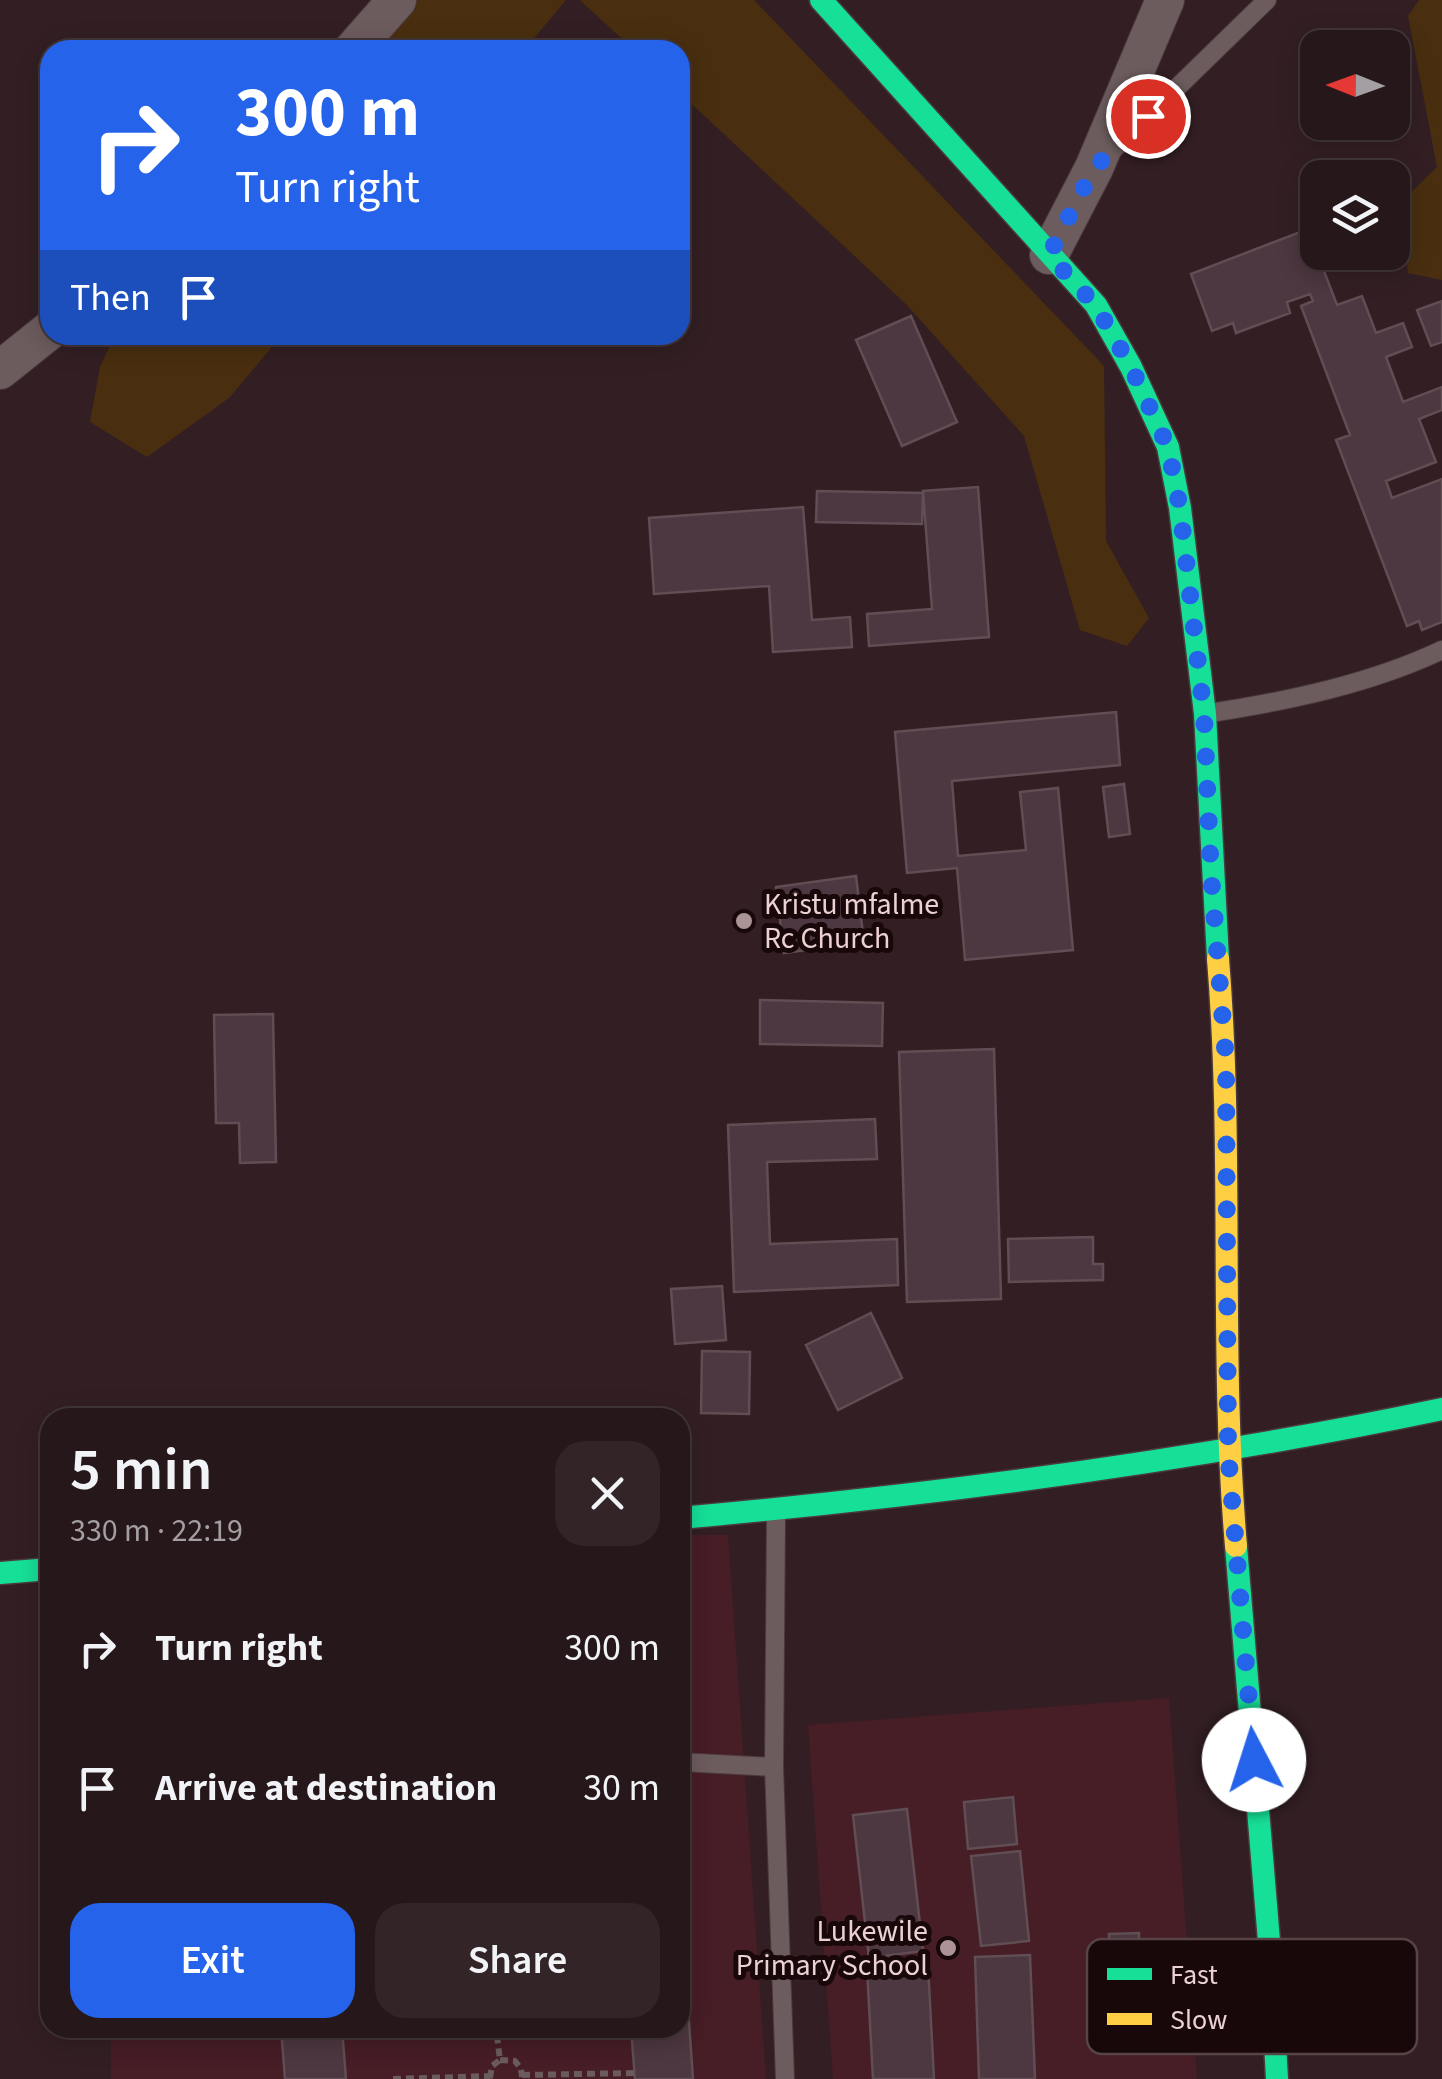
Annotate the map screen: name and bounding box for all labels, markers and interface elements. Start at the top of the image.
north arrow [1300,30,1410,140]
map controls [1300,30,1410,270]
text: 300 m [235,63,420,163]
pin [1106,74,1191,159]
icon: right [70,80,200,210]
icon: arrive [1121,89,1176,144]
text: Turn right [235,156,420,220]
button: layers [1300,160,1410,270]
icon: arrive [171,270,226,325]
text: Then [70,271,151,325]
place label: Kristu mfalme Rc Church [764,883,939,960]
marker: Kristu mfalme Rc Church [733,910,755,932]
text: 5 min [70,1428,213,1513]
button: close [555,1441,660,1546]
text: 330 m · 22:19 [70,1508,243,1554]
icon: right [70,1621,125,1676]
text: Turn right [155,1621,323,1675]
text: 300 m [564,1621,660,1675]
position arrow [1202,1708,1306,1812]
icon: arrive [70,1761,125,1816]
text: Arrive at destination [155,1761,497,1815]
text: 30 m [583,1761,660,1815]
button: Exit [70,1903,355,2018]
button: Share [375,1903,660,2018]
place label: Lukewile Primary School [736,1910,928,1987]
marker: Lukewile Primary School [937,1937,959,1959]
legend [1087,1939,1417,2054]
text: Fast [1170,1955,1218,1995]
text: Slow [1170,2000,1227,2040]

